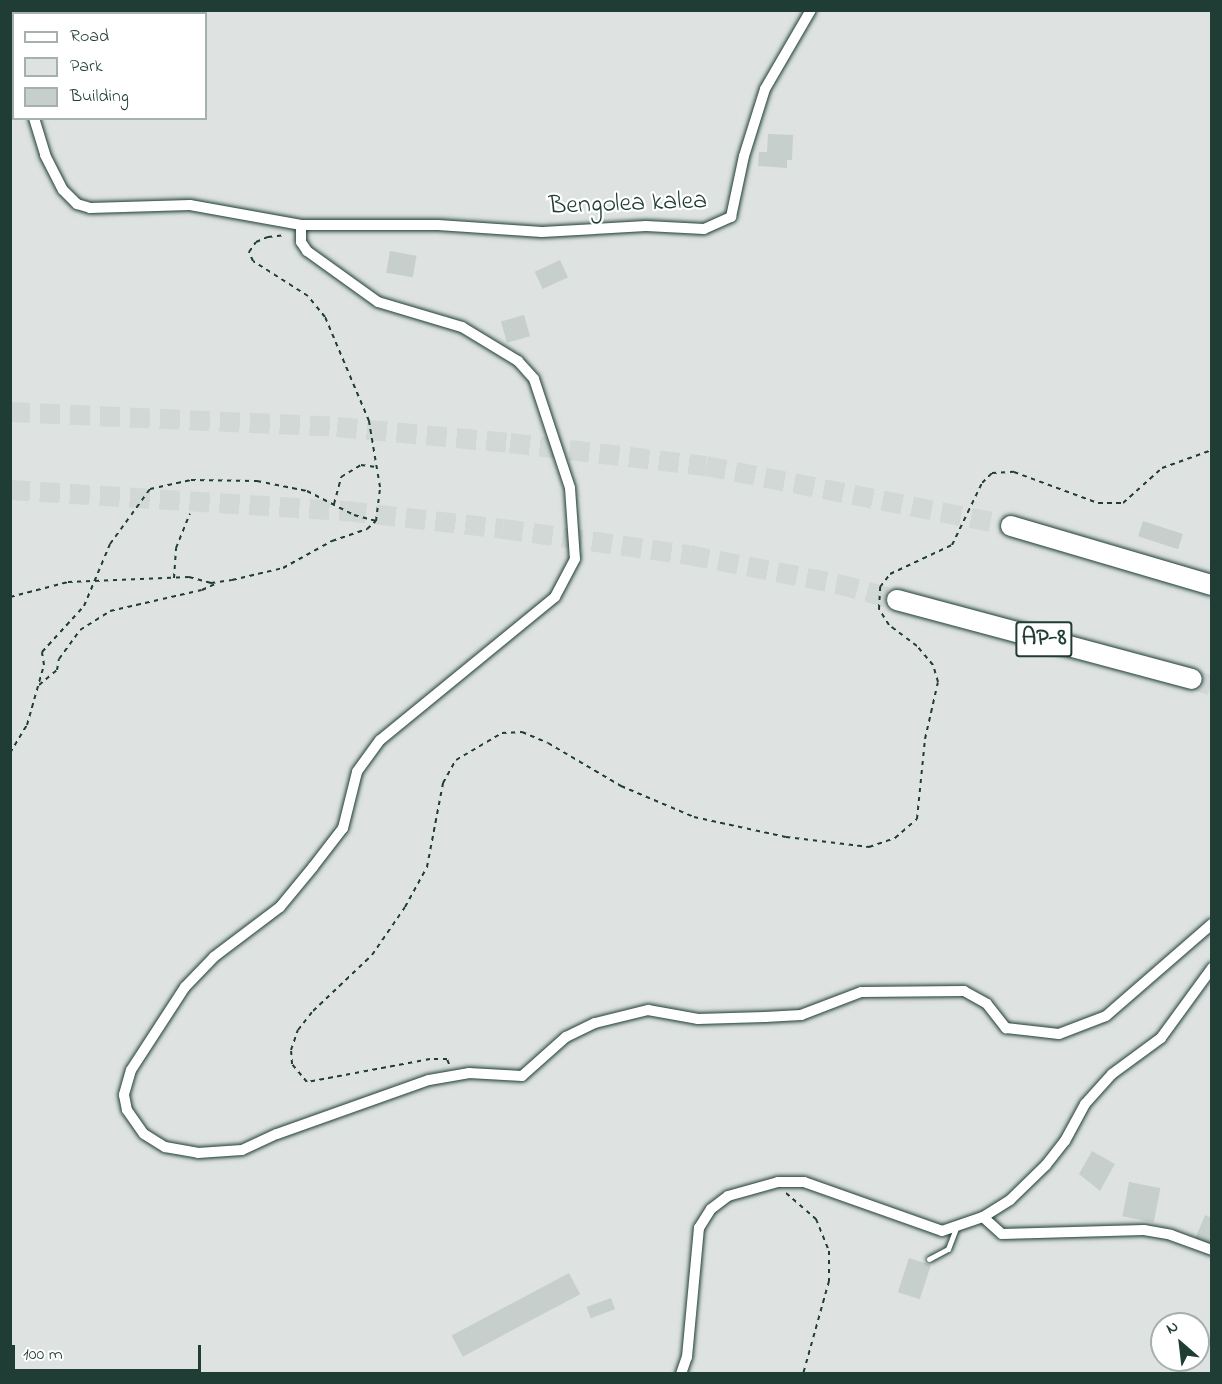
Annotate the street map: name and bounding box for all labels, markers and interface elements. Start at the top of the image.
legend [12,12,207,120]
text: Road [70,24,109,50]
text: Park [70,54,103,80]
text: Building [70,84,129,110]
street label: Bengolea kalea [548,187,708,223]
road number: AP-8 [1014,618,1074,660]
north arrow [1150,1312,1210,1372]
text: N [1162,1315,1183,1341]
scale bar [15,1333,204,1371]
text: 100 m [23,1342,63,1368]

